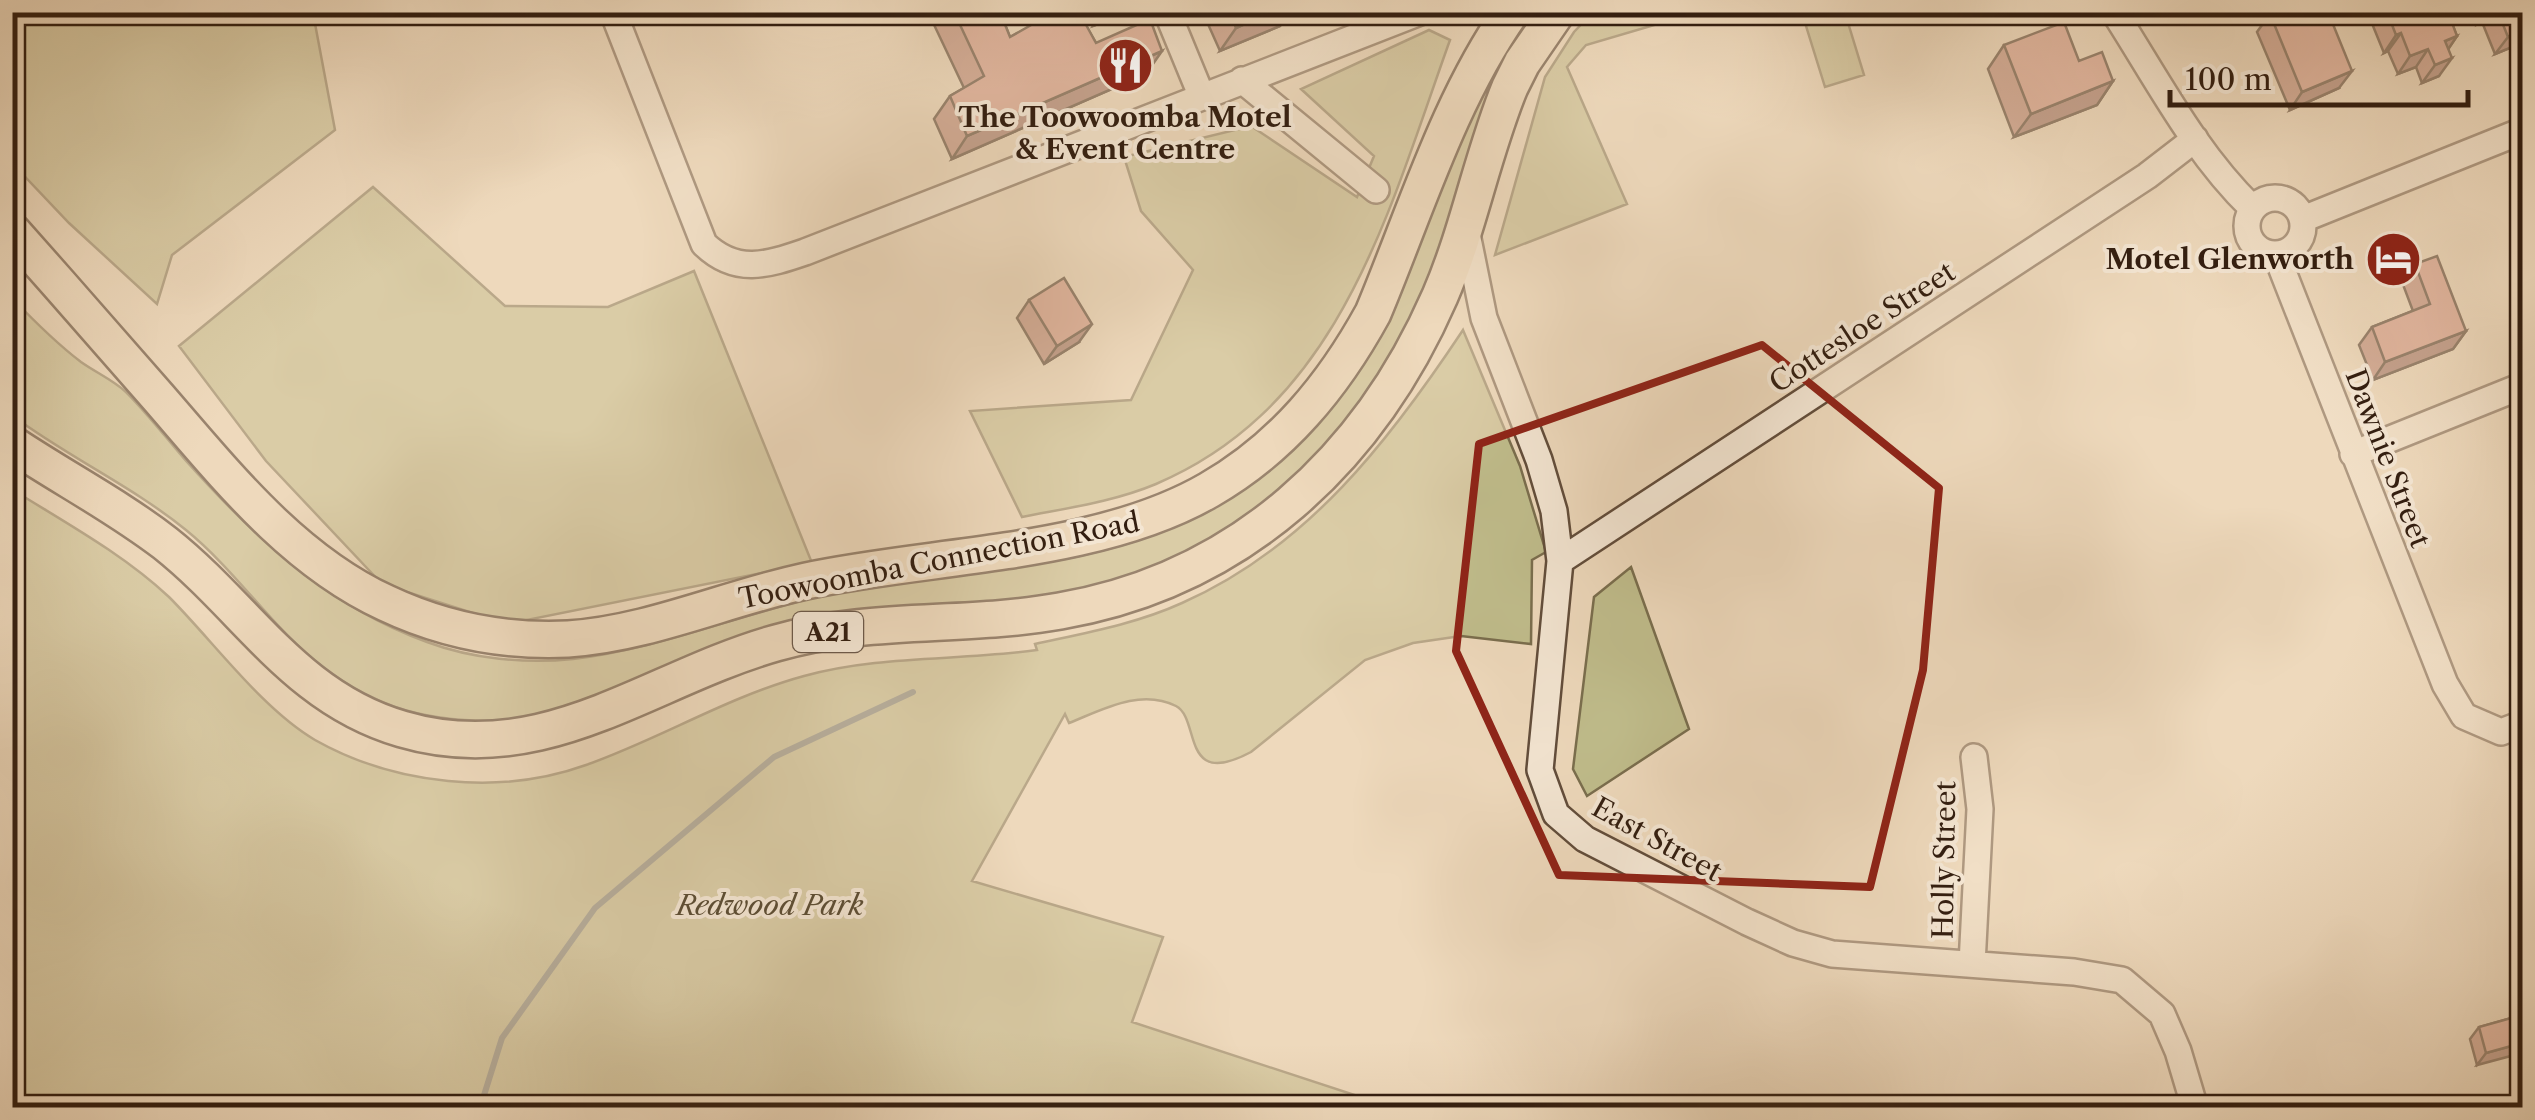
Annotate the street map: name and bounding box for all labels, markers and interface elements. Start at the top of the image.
restaurant icon: The Toowoomba Motel & Event Centre [1095,36,1155,96]
scale bar [2170,45,2468,107]
text: 100 m [2185,61,2272,98]
place label: The Toowoomba Motel & Event Centre [958,100,1292,166]
hotel icon: Motel Glenworth [2363,229,2423,289]
place label: Motel Glenworth [2105,242,2354,276]
street label: Cottesloe Street [1763,254,1961,400]
street label: Dawnie Street [2338,364,2438,552]
street label: Toowoomba Connection Road [736,504,1142,616]
road number: A21 [793,612,863,652]
street label: Holly Street [1926,780,1962,939]
street label: East Street [1586,790,1728,889]
park label: Redwood Park [674,888,864,922]

